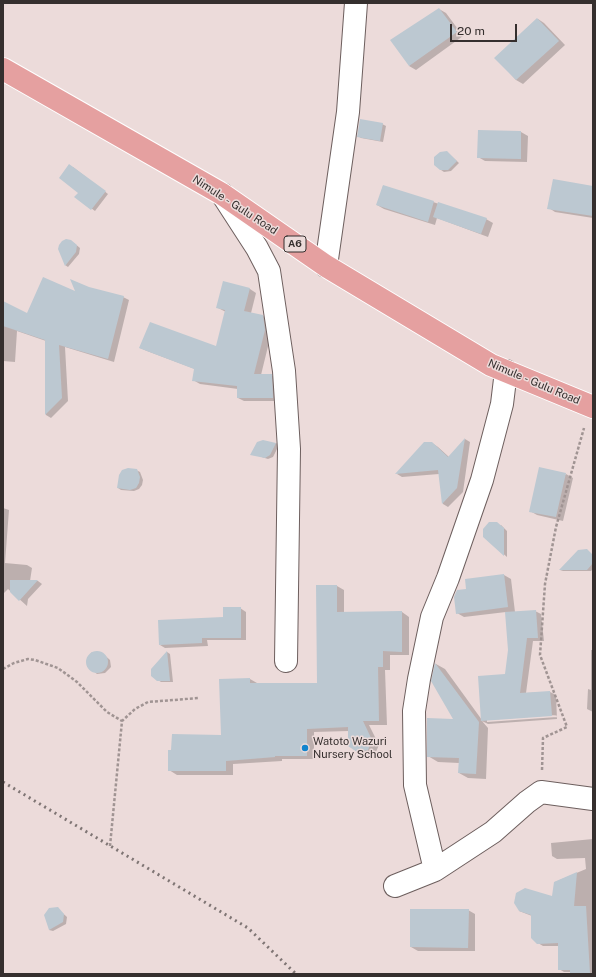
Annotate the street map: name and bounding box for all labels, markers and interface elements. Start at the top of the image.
scale bar [452,16,519,42]
text: 20 m [457,24,485,38]
street label: Nimule - Gulu Road [190,173,280,237]
road number: A6 [284,236,306,252]
street label: Nimule - Gulu Road [486,357,582,407]
place label: Watoto Wazuri Nursery School [313,735,392,761]
marker: Watoto Wazuri Nursery School [300,743,310,753]

